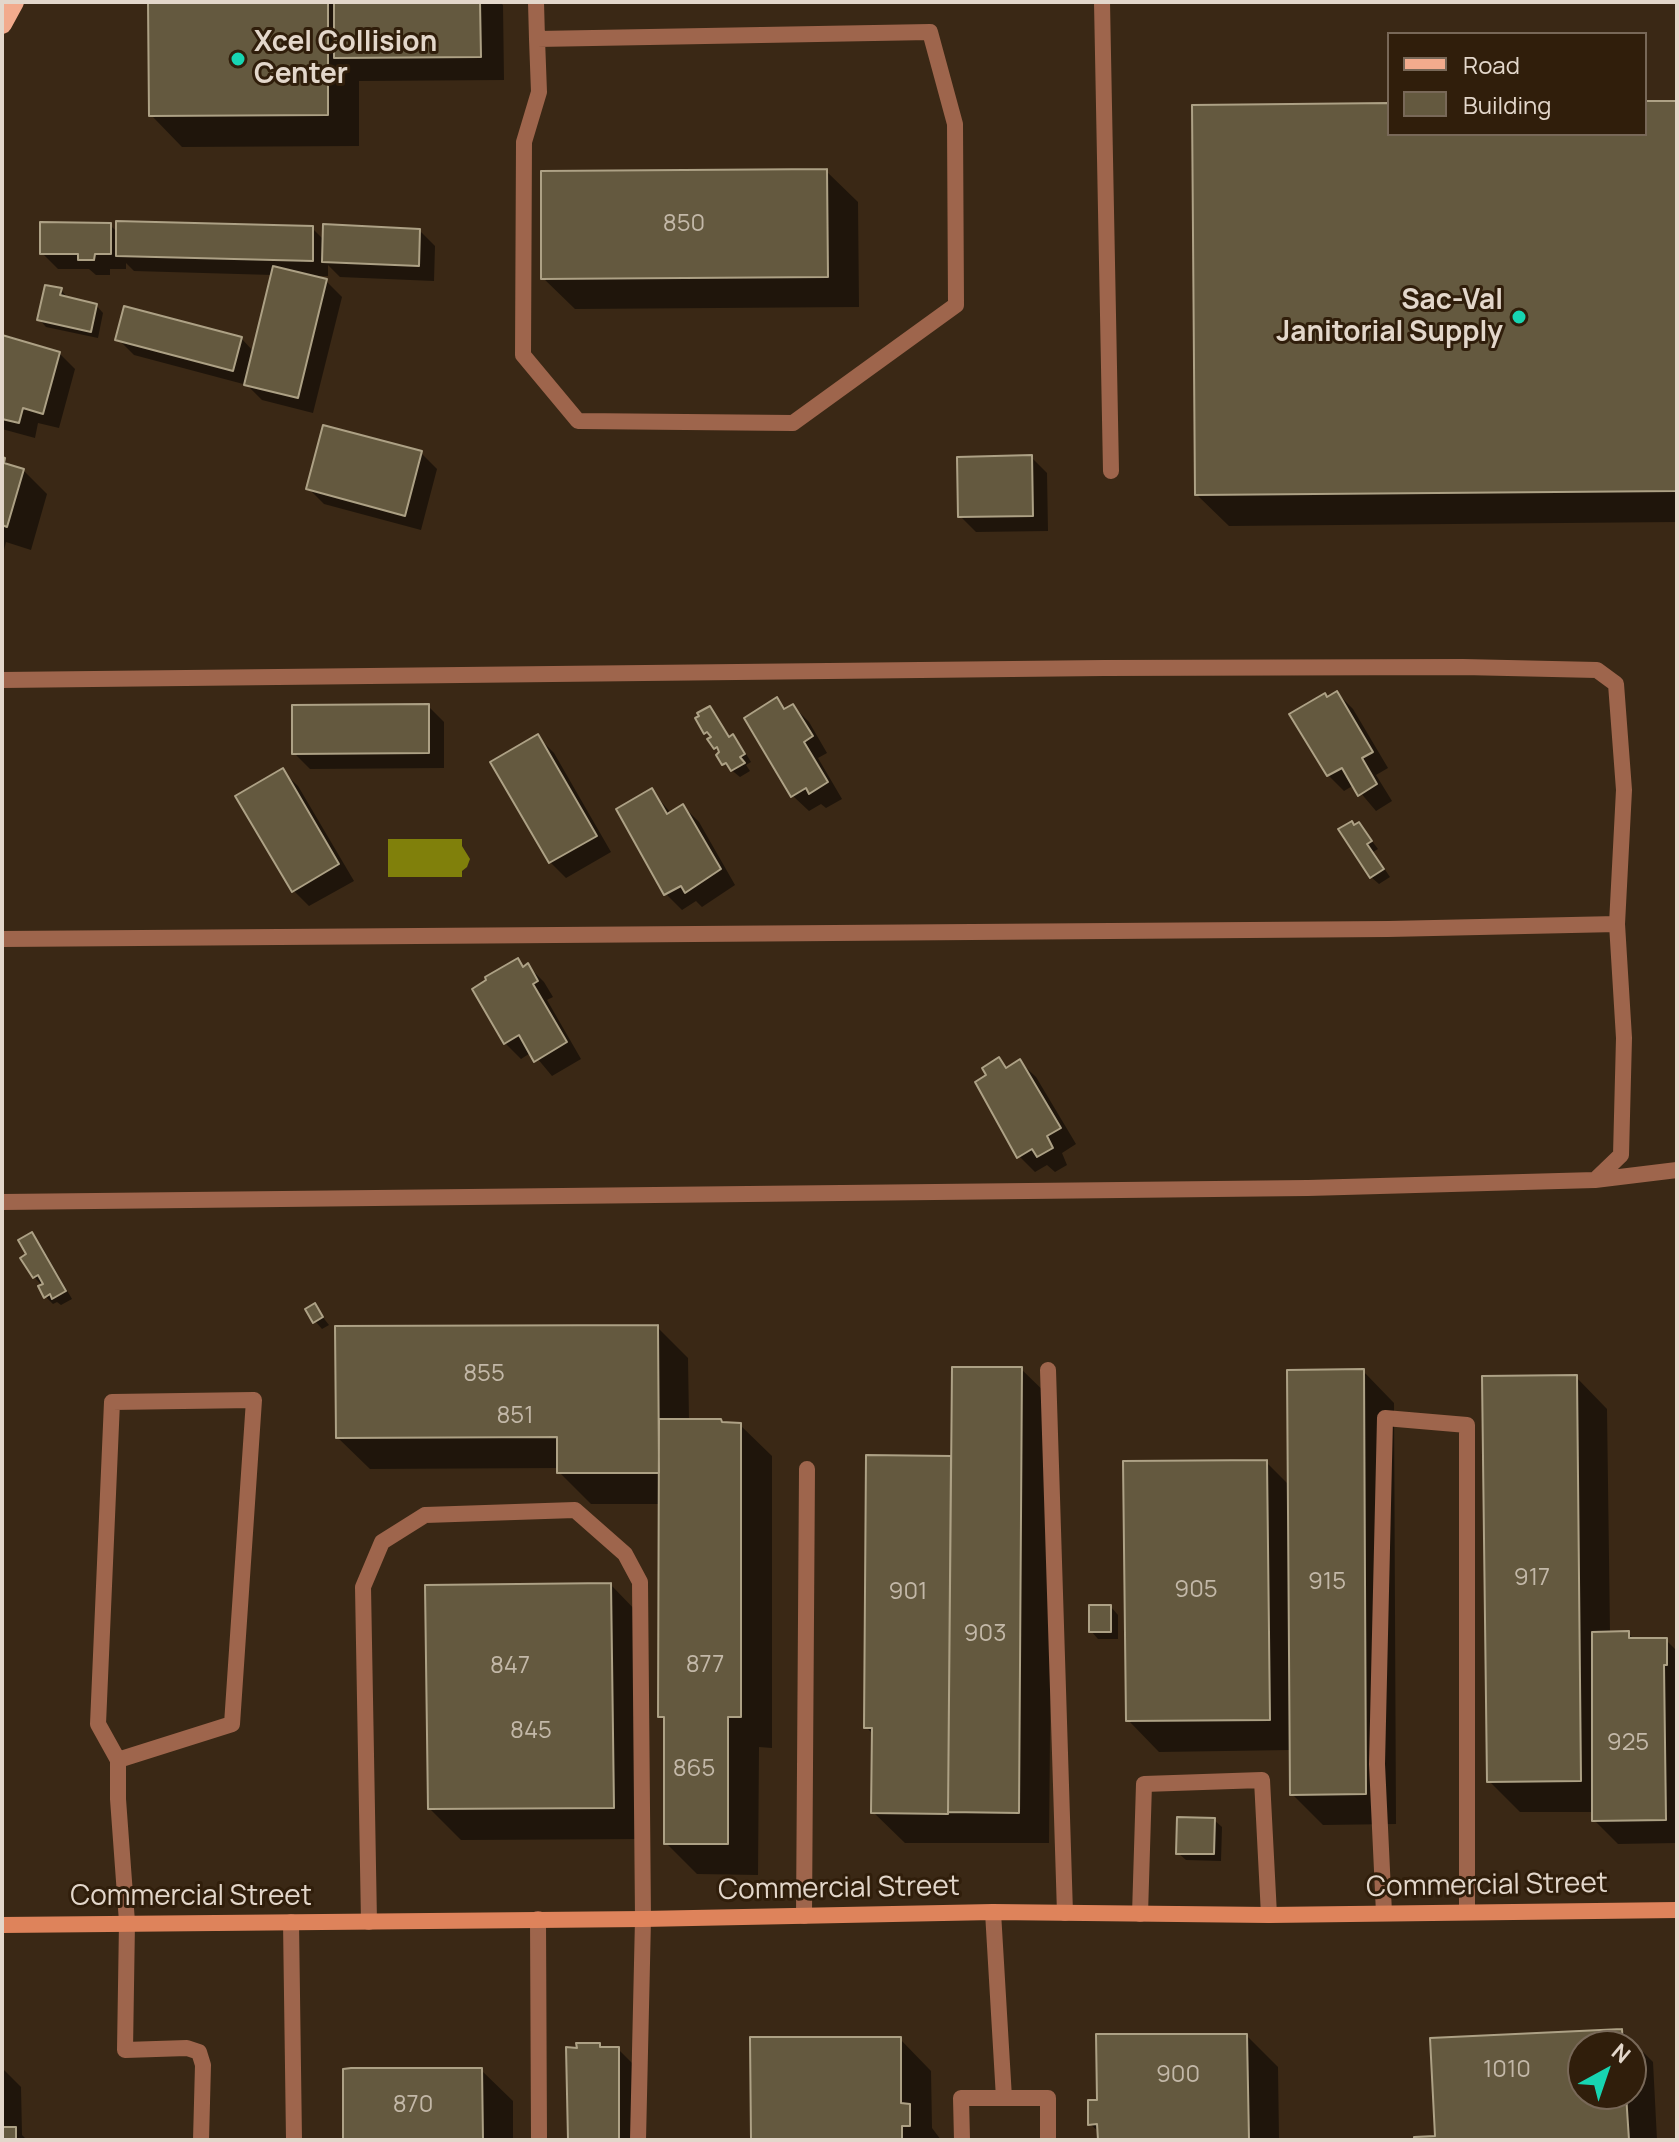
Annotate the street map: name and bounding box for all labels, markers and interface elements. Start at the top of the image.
place label: Xcel Collision Center [254,26,437,92]
legend [1387,32,1647,136]
text: Road [1463,48,1520,81]
marker: Xcel Collision Center [229,50,247,68]
text: Building [1463,88,1551,121]
house number: 850 [663,210,705,238]
place label: Sac-Val Janitorial Supply [1276,284,1503,350]
marker: Sac-Val Janitorial Supply [1510,308,1528,326]
house number: 855 [463,1360,505,1388]
house number: 851 [496,1402,534,1430]
house number: 917 [1514,1564,1550,1592]
house number: 915 [1308,1568,1346,1596]
house number: 905 [1174,1576,1218,1604]
house number: 901 [889,1578,927,1606]
house number: 903 [964,1620,1006,1648]
house number: 877 [686,1651,724,1679]
house number: 847 [490,1652,530,1680]
house number: 845 [510,1717,552,1745]
house number: 925 [1607,1729,1649,1757]
house number: 865 [673,1755,715,1783]
street label: Commercial Street [1366,1867,1608,1905]
street label: Commercial Street [718,1870,960,1908]
street label: Commercial Street [70,1880,312,1914]
north arrow [1567,2030,1647,2110]
text: N [1605,2037,1637,2070]
house number: 1010 [1483,2056,1531,2084]
house number: 900 [1156,2061,1200,2089]
house number: 870 [393,2091,433,2119]

